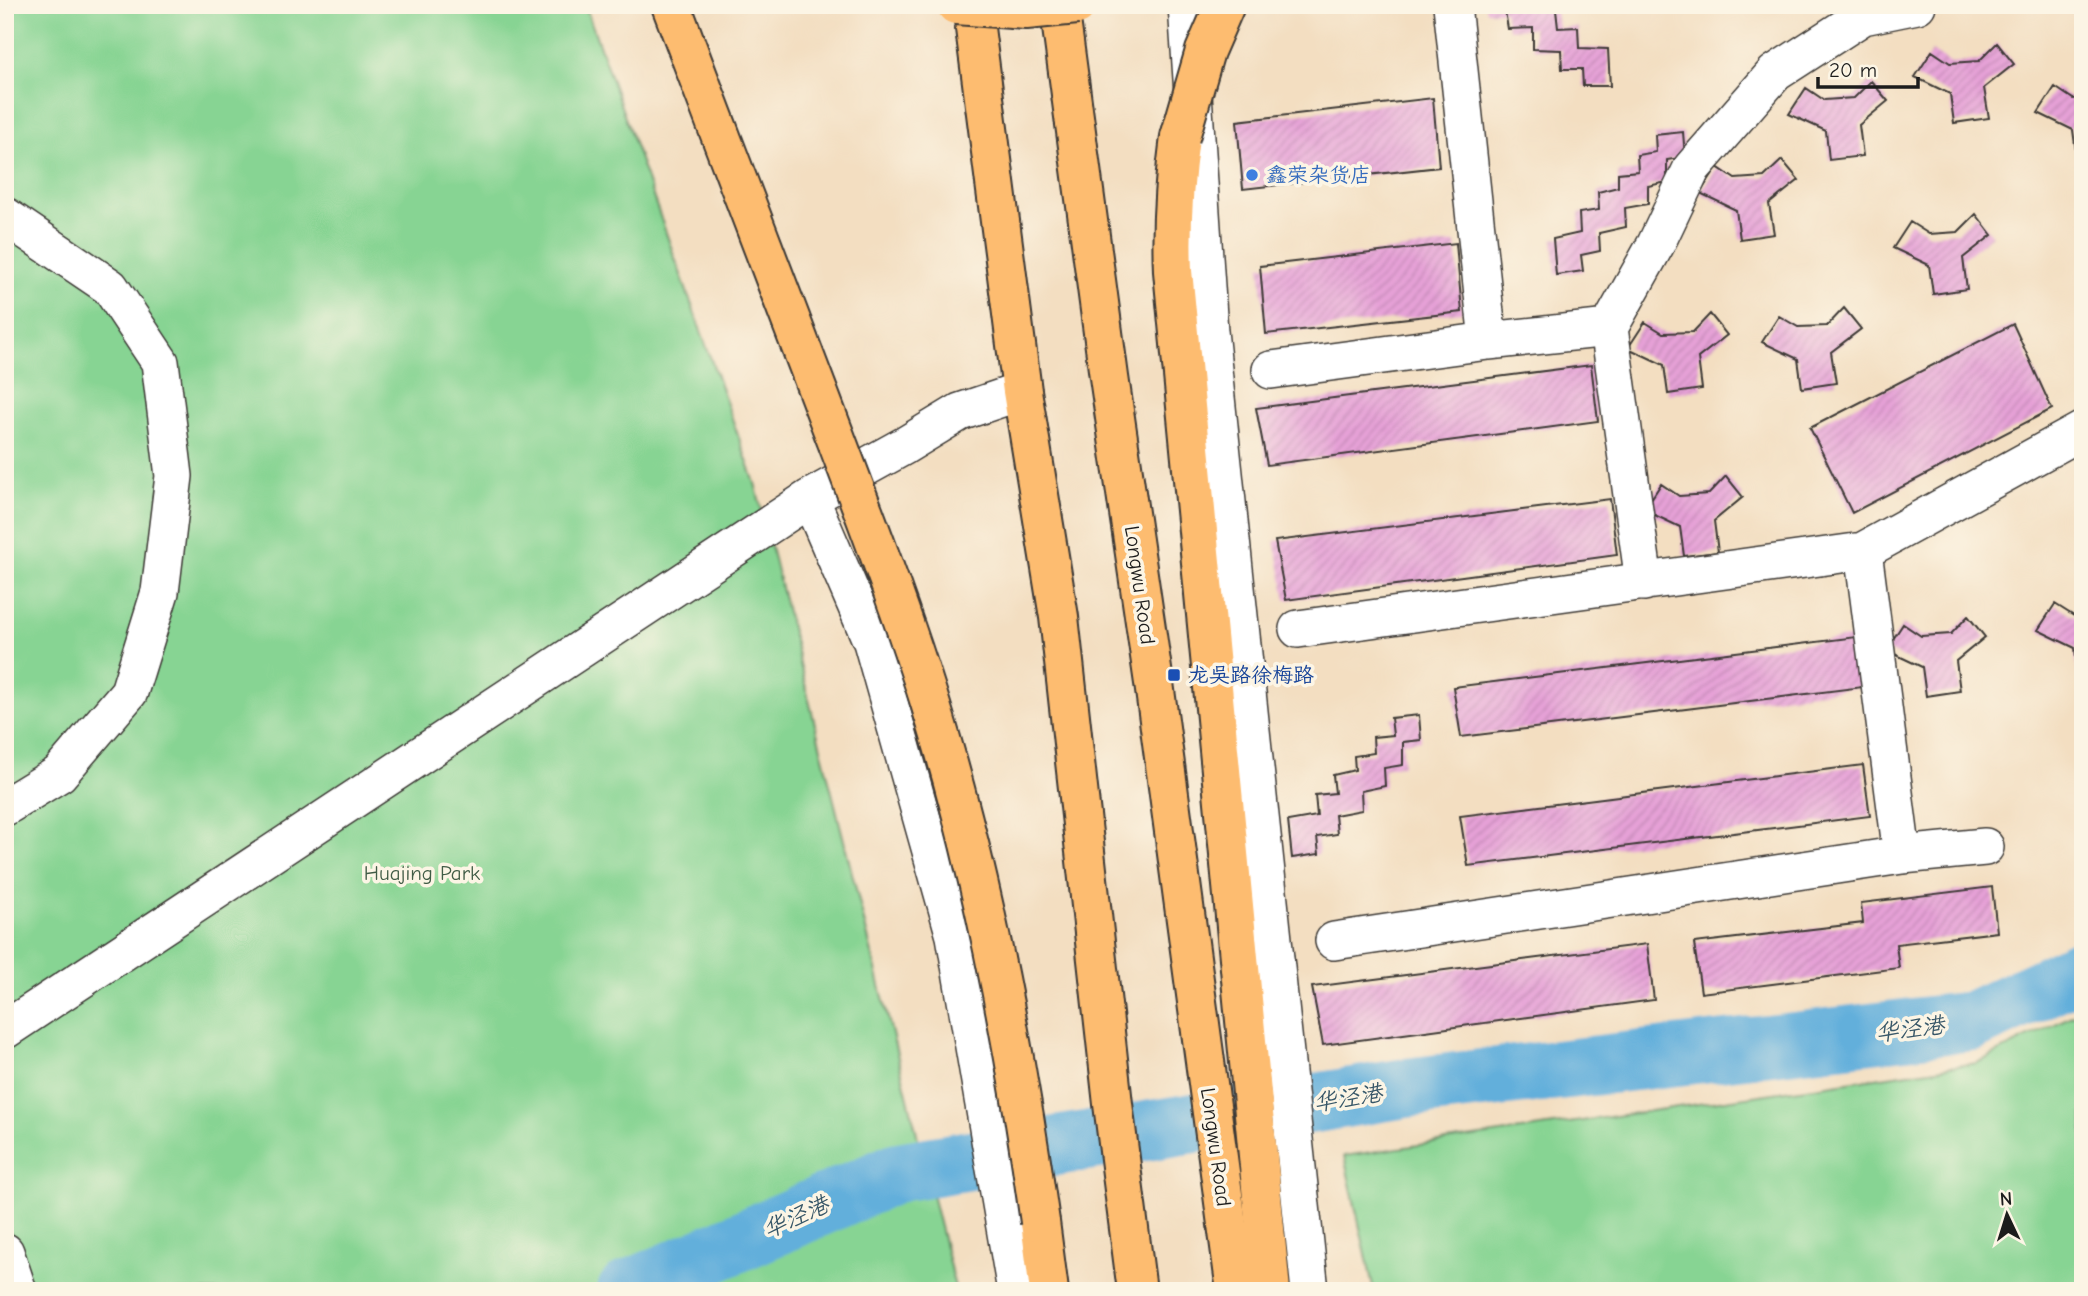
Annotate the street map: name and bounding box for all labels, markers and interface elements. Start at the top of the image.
scale bar [1818,46,1918,90]
text: 20 m [1829,58,1877,82]
place label: 鑫荣杂货店 [1266,163,1371,187]
marker: 鑫荣杂货店 [1244,167,1260,183]
street label: Longwu Road [1120,524,1160,646]
place label: 龙吴路徐梅路 [1188,663,1314,687]
marker: 龙吴路徐梅路 [1166,667,1182,683]
park label: Huajing Park [364,861,480,885]
water label: 华泾港 [1874,1011,1948,1047]
water label: 华泾港 [1312,1079,1386,1117]
street label: Longwu Road [1196,1086,1236,1208]
north arrow [1972,1180,2042,1250]
text: N [1999,1188,2013,1210]
water label: 华泾港 [759,1190,835,1243]

